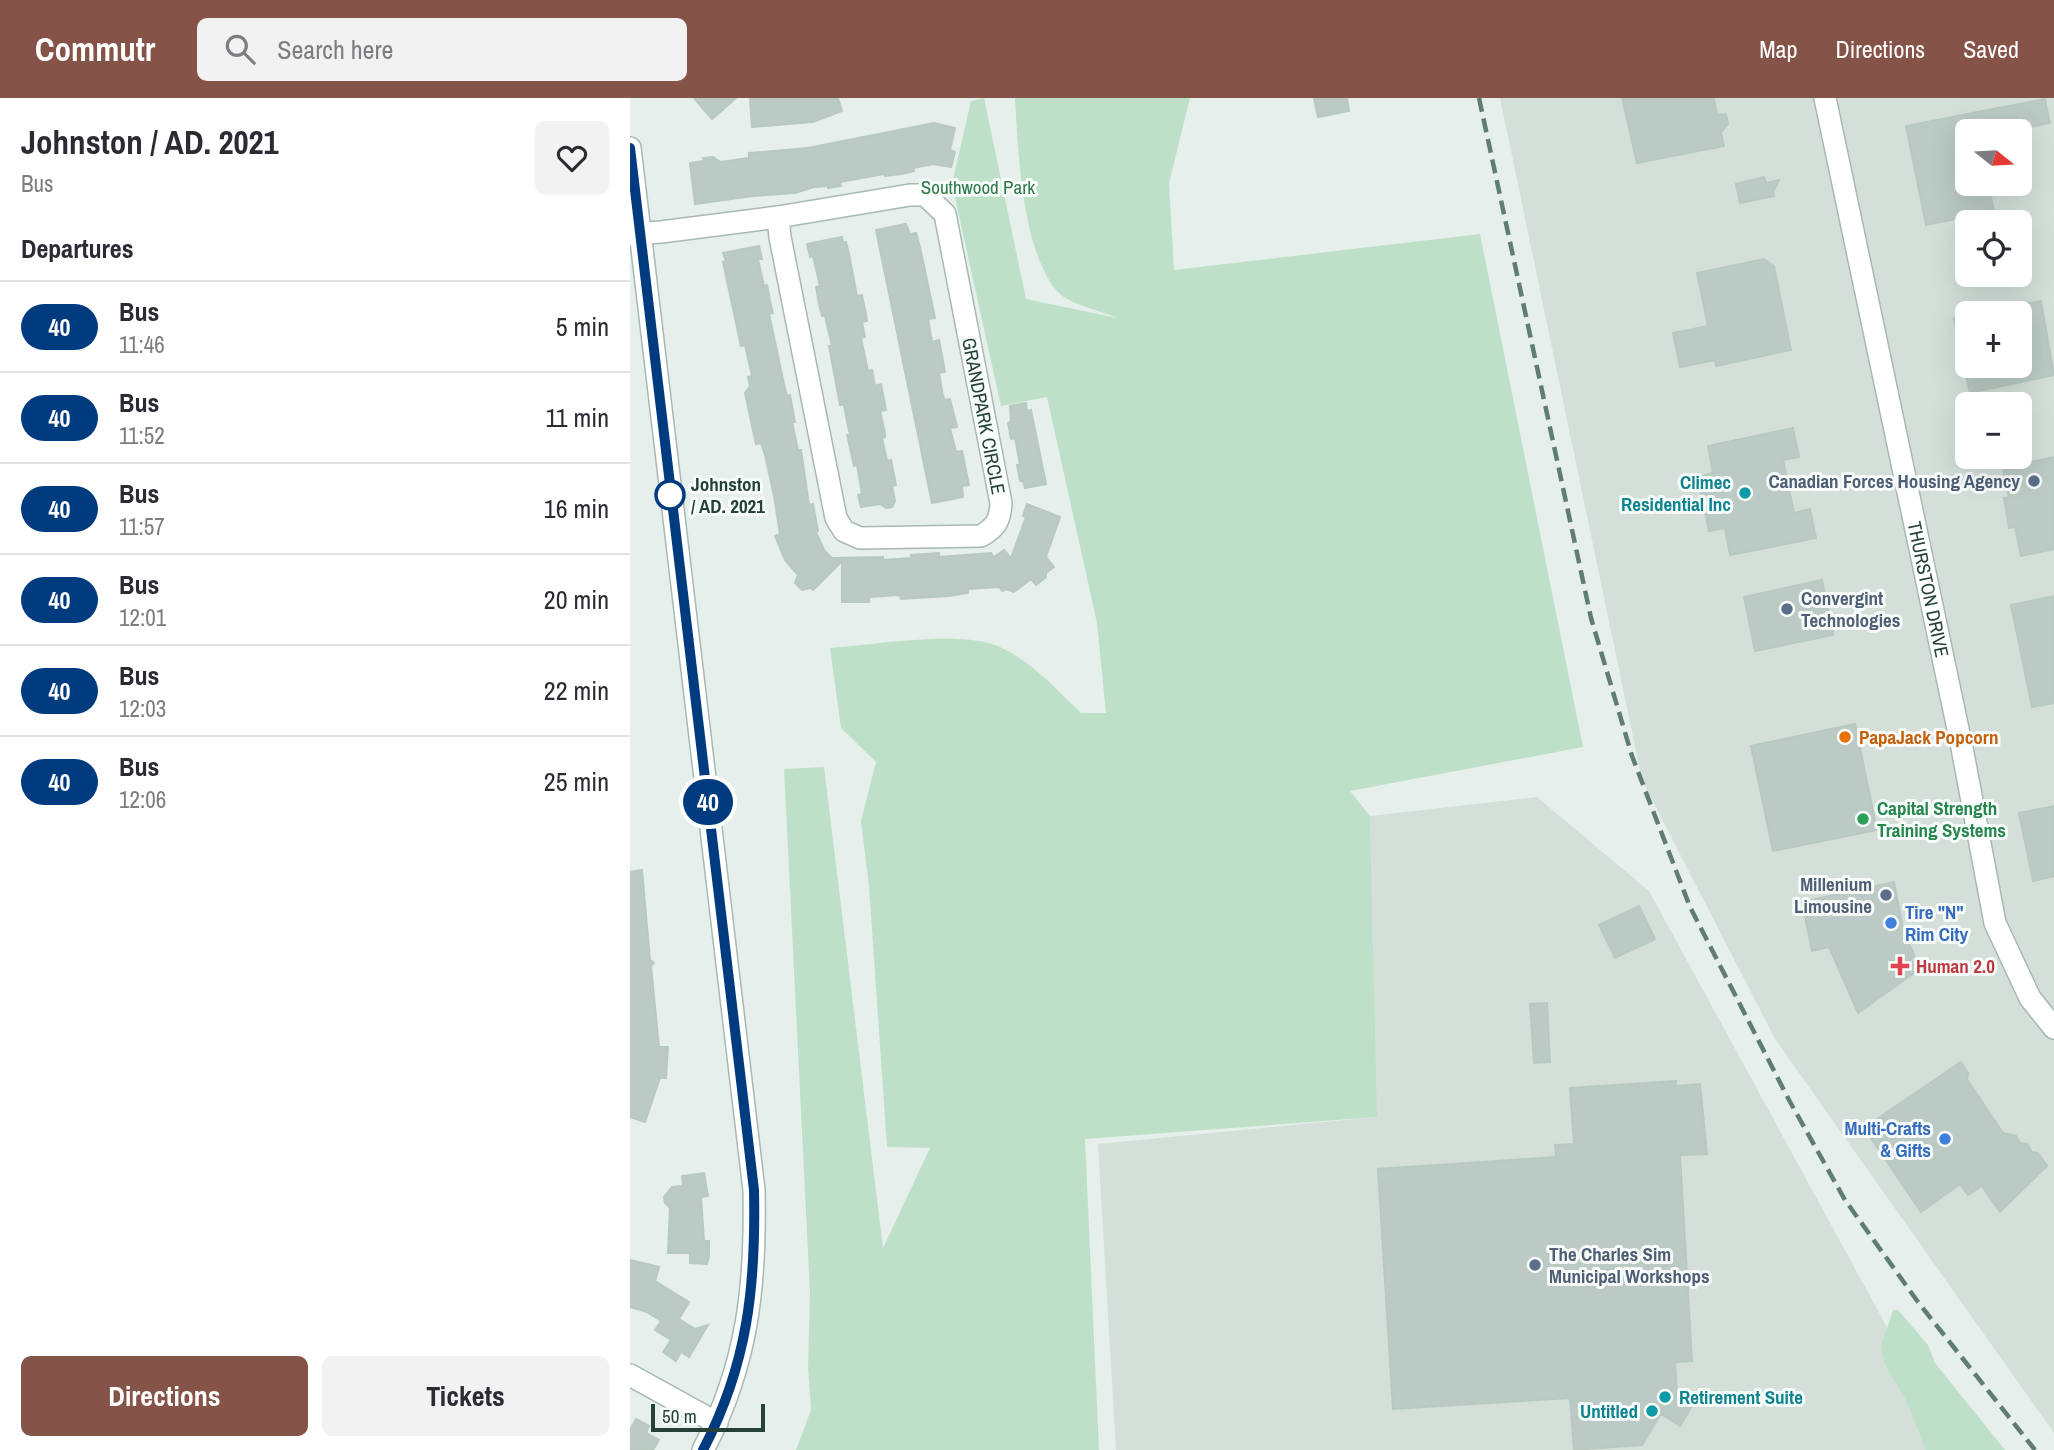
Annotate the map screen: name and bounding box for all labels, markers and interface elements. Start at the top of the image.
search box [197,18,687,81]
text: Commutr [35,27,155,71]
icon: search [221,30,259,68]
text: Search here [277,32,393,67]
text: Map [1759,33,1797,65]
text: Directions [1835,33,1925,65]
text: Saved [1963,33,2019,65]
north arrow [1955,119,2032,196]
map controls [1955,119,2032,469]
text: Johnston / AD. 2021 [21,120,279,164]
button: heart [535,121,609,195]
text: Bus [21,168,54,199]
park label: Southwood Park [921,174,1035,200]
button: locate [1955,210,2032,287]
text: Departures [21,231,134,266]
text: Bus [119,294,159,329]
button: + [1955,301,2032,378]
text: 5 min [556,309,609,344]
text: 40 [49,311,70,343]
text: 11:46 [119,329,165,360]
street label: GRANDPARK CIRCLE [956,335,1012,497]
text: Bus [119,385,159,420]
button: − [1955,392,2032,469]
text: 11 min [545,400,609,435]
text: 40 [49,402,70,434]
text: 11:52 [119,420,165,451]
place label: Canadian Forces Housing Agency [1769,468,2020,494]
place label: Climec Residential Inc [1621,469,1731,517]
place label: Johnston / AD. 2021 [691,471,765,519]
marker: Canadian Forces Housing Agency [2026,473,2042,489]
text: Bus [119,476,159,511]
marker: Johnston / AD. 2021 [655,480,685,510]
marker: Climec Residential Inc [1737,485,1753,501]
text: 16 min [544,491,609,526]
text: 40 [49,493,70,525]
text: 11:57 [119,511,165,542]
street label: THURSTON DRIVE [1902,519,1956,660]
text: Bus [119,567,159,602]
text: 20 min [544,582,609,617]
text: 40 [49,584,70,616]
place label: Convergint Technologies [1801,585,1900,633]
marker: Convergint Technologies [1779,601,1795,617]
text: 12:01 [119,602,166,633]
text: Bus [119,658,159,693]
text: 22 min [544,673,609,708]
text: 40 [49,675,70,707]
text: 12:03 [119,693,166,724]
place label: PapaJack Popcorn [1859,724,1998,750]
marker: PapaJack Popcorn [1837,729,1853,745]
text: Bus [119,749,159,784]
text: 25 min [544,764,609,799]
text: 40 [49,766,70,798]
line badge: 40 [676,779,740,825]
text: 12:06 [119,784,166,815]
text: 40 [697,786,719,818]
place label: Capital Strength Training Systems [1877,795,2006,843]
marker: Capital Strength Training Systems [1855,811,1871,827]
place label: Millenium Limousine [1794,871,1872,919]
marker: Millenium Limousine [1878,887,1894,903]
place label: Tire "N" Rim City [1905,899,1969,947]
marker: Tire "N" Rim City [1883,915,1899,931]
place label: Human 2.0 [1916,953,1995,979]
marker: Human 2.0 [1890,956,1910,976]
place label: Multi-Crafts & Gifts [1844,1115,1931,1163]
marker: Multi-Crafts & Gifts [1937,1131,1953,1147]
place label: The Charles Sim Municipal Workshops [1549,1241,1710,1289]
marker: The Charles Sim Municipal Workshops [1527,1257,1543,1273]
button: Directions [21,1356,308,1436]
button: Tickets [322,1356,609,1436]
place label: Retirement Suite [1679,1384,1803,1410]
marker: Retirement Suite [1657,1389,1673,1405]
place label: Untitled [1580,1398,1638,1424]
scale bar [651,1401,765,1433]
text: 50 m [662,1403,697,1429]
marker: Untitled [1644,1403,1660,1419]

